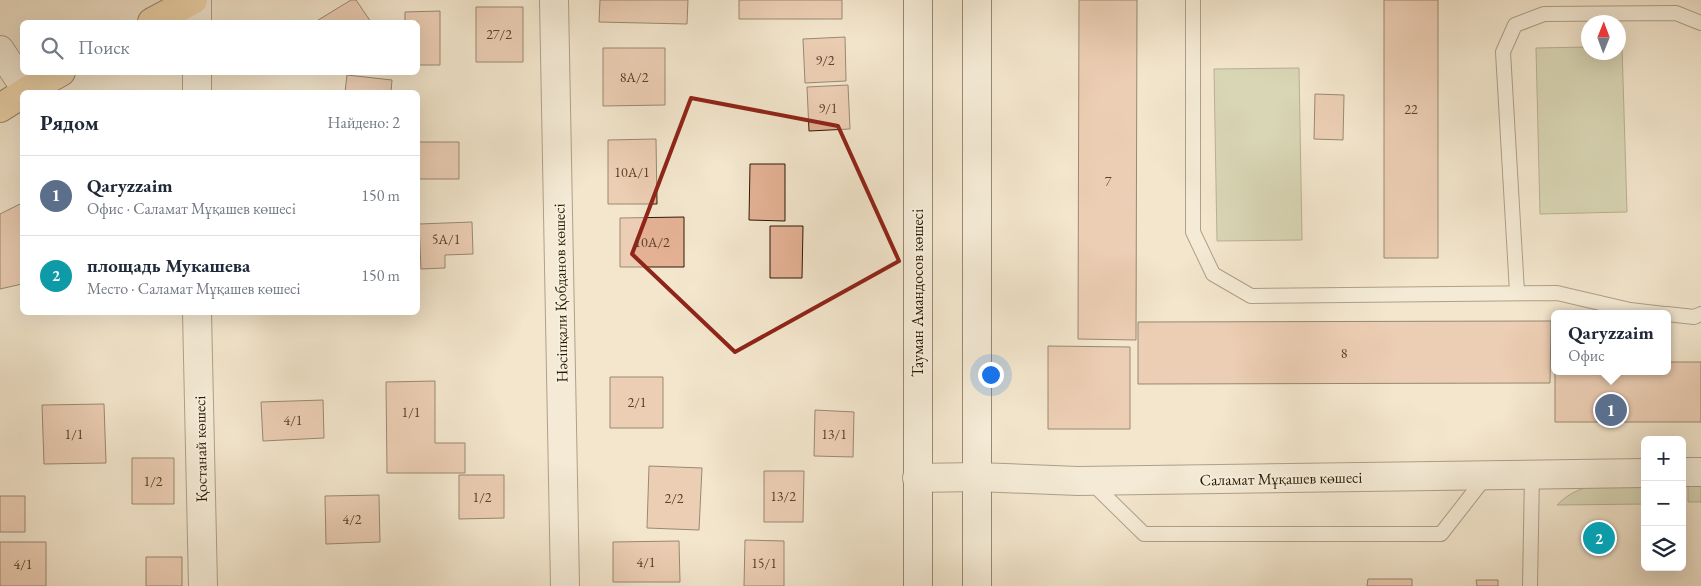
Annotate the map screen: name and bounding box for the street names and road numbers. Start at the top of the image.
street label: Нәсіпқали Қобданов көшесі [548,203,573,383]
street label: Тауман Амандосов көшесі [907,209,928,377]
street label: Қостанай көшесі [189,395,212,503]
street label: Саламат Мұқашев көшесі [1199,467,1363,490]

